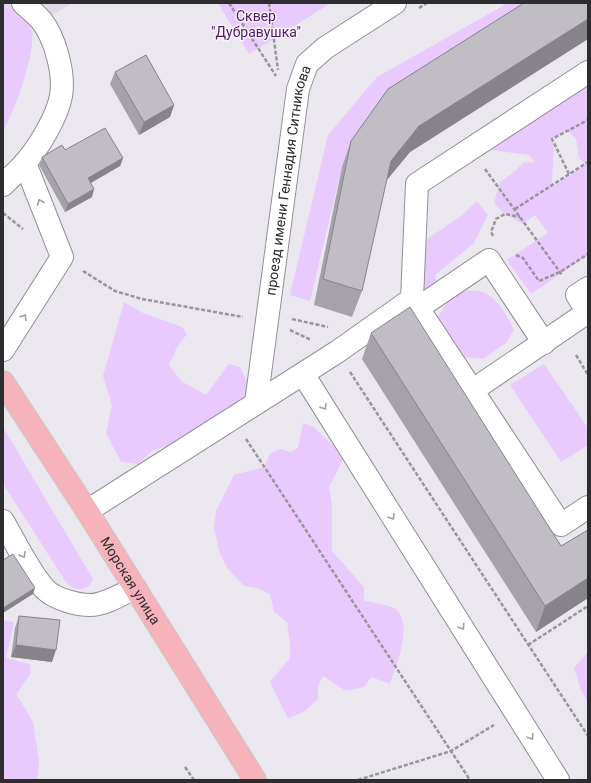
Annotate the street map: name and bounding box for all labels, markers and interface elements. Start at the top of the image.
park label: Сквер "Дубравушка" [211,8,301,40]
street label: проезд имени Геннадия Ситникова [262,63,314,296]
one-way arrow [36,199,44,206]
one-way arrow [19,314,26,321]
one-way arrow [319,403,326,410]
one-way arrow [388,513,395,520]
street label: Морская улица [97,534,164,627]
one-way arrow [18,551,25,558]
one-way arrow [457,623,464,630]
one-way arrow [527,733,534,740]

